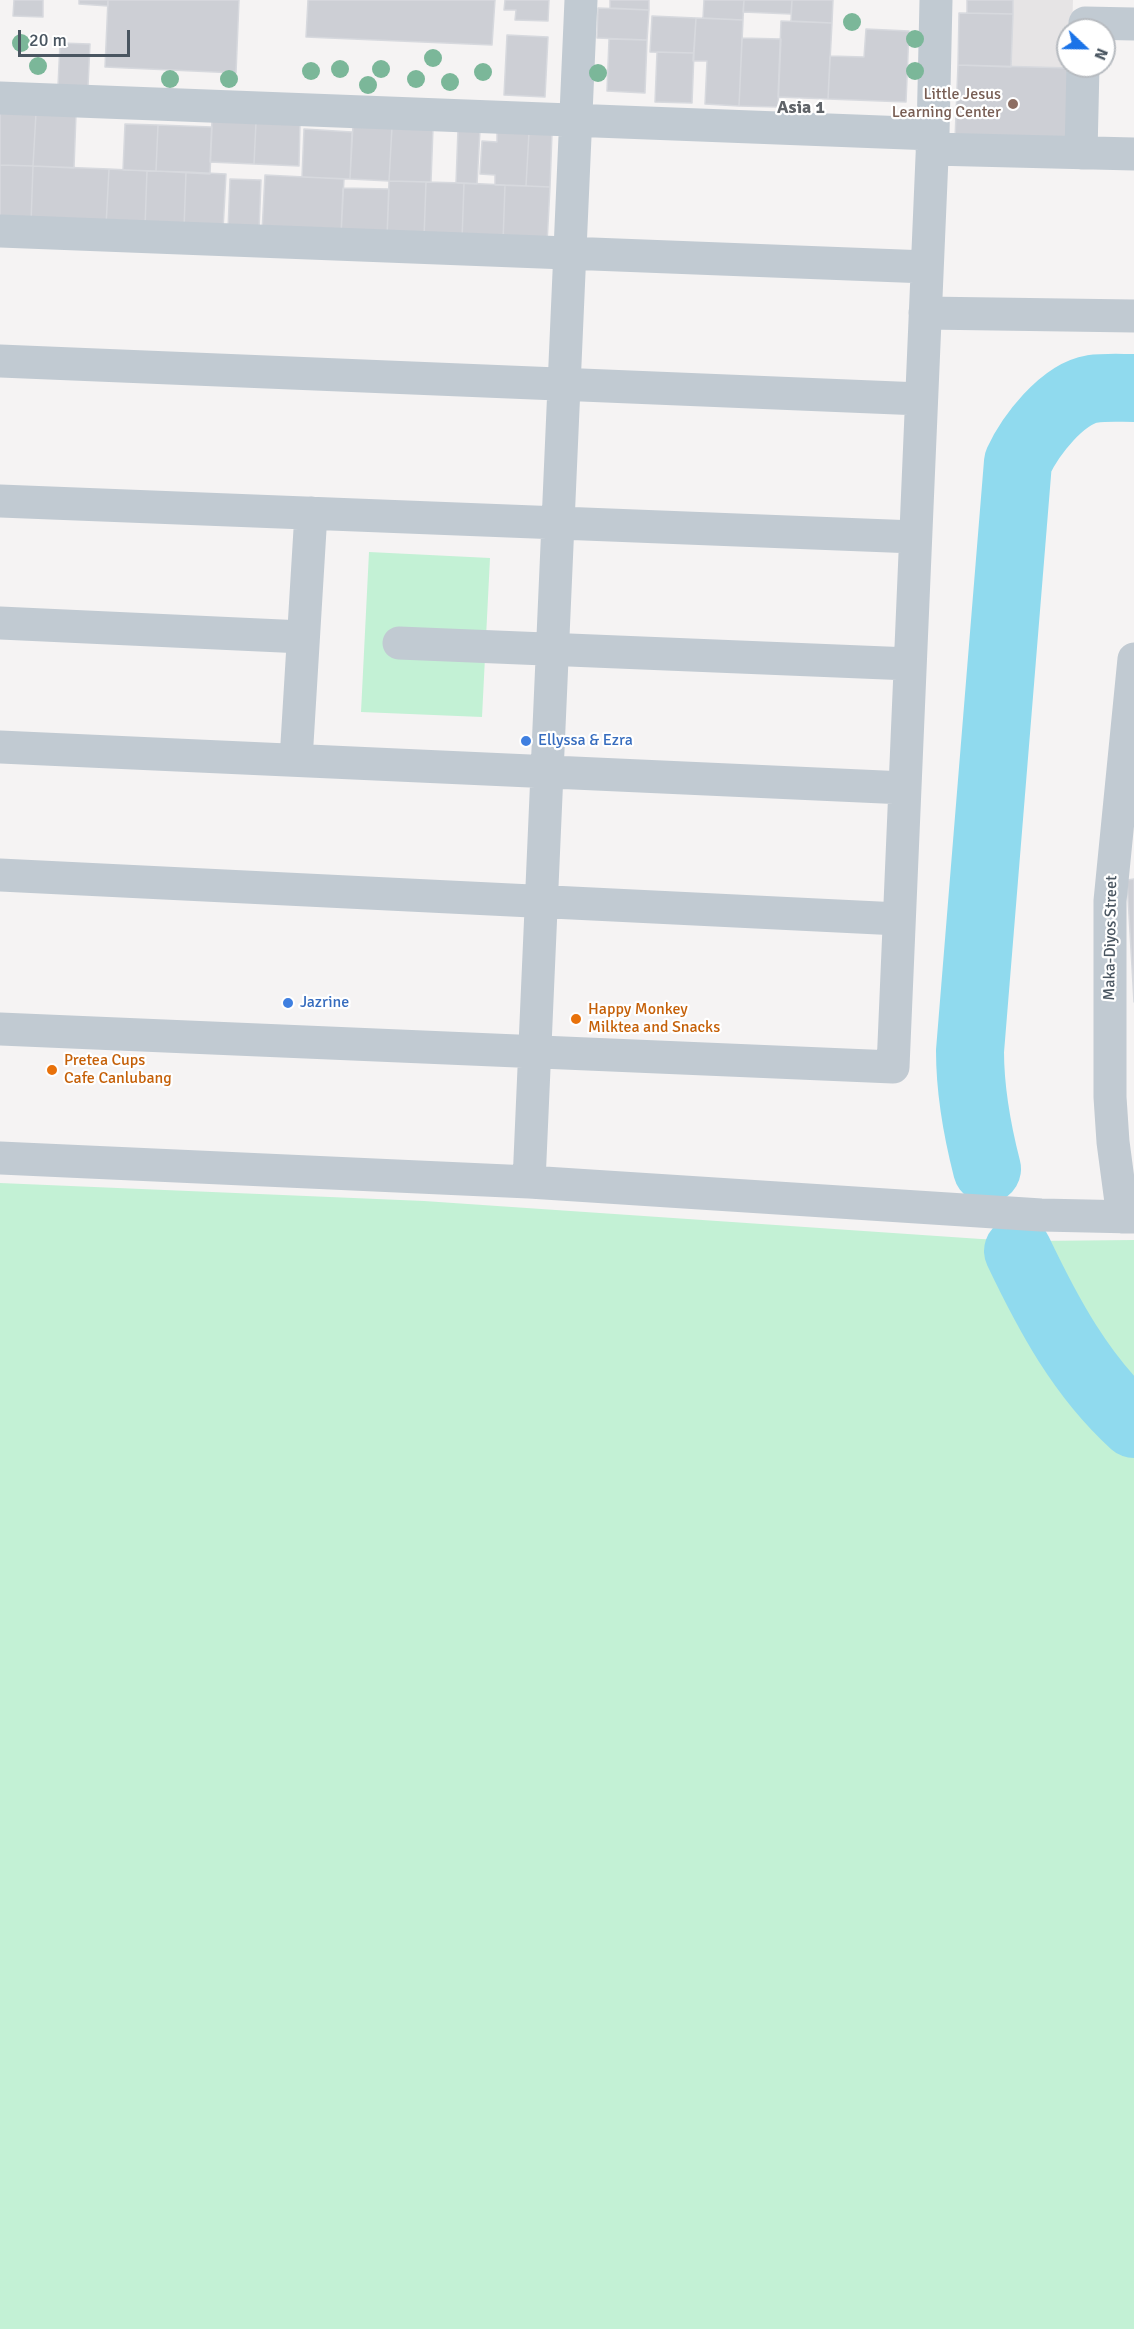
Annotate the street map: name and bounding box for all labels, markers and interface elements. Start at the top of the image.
scale bar [21,18,134,56]
north arrow [1056,18,1116,78]
text: 20 m [29,29,67,51]
text: N [1089,45,1112,63]
place label: Little Jesus Learning Center [892,85,1001,123]
district label: Asia 1 [777,97,825,119]
marker: Little Jesus Learning Center [1006,97,1020,111]
place label: Ellyssa & Ezra [538,731,633,751]
marker: Ellyssa & Ezra [519,734,533,748]
street label: Maka-Diyos Street [1100,875,1122,1001]
place label: Jazrine [300,993,349,1013]
marker: Jazrine [281,996,295,1010]
place label: Happy Monkey Milktea and Snacks [588,1000,720,1038]
marker: Happy Monkey Milktea and Snacks [569,1012,583,1026]
place label: Pretea Cups Cafe Canlubang [64,1051,172,1089]
marker: Pretea Cups Cafe Canlubang [45,1063,59,1077]

